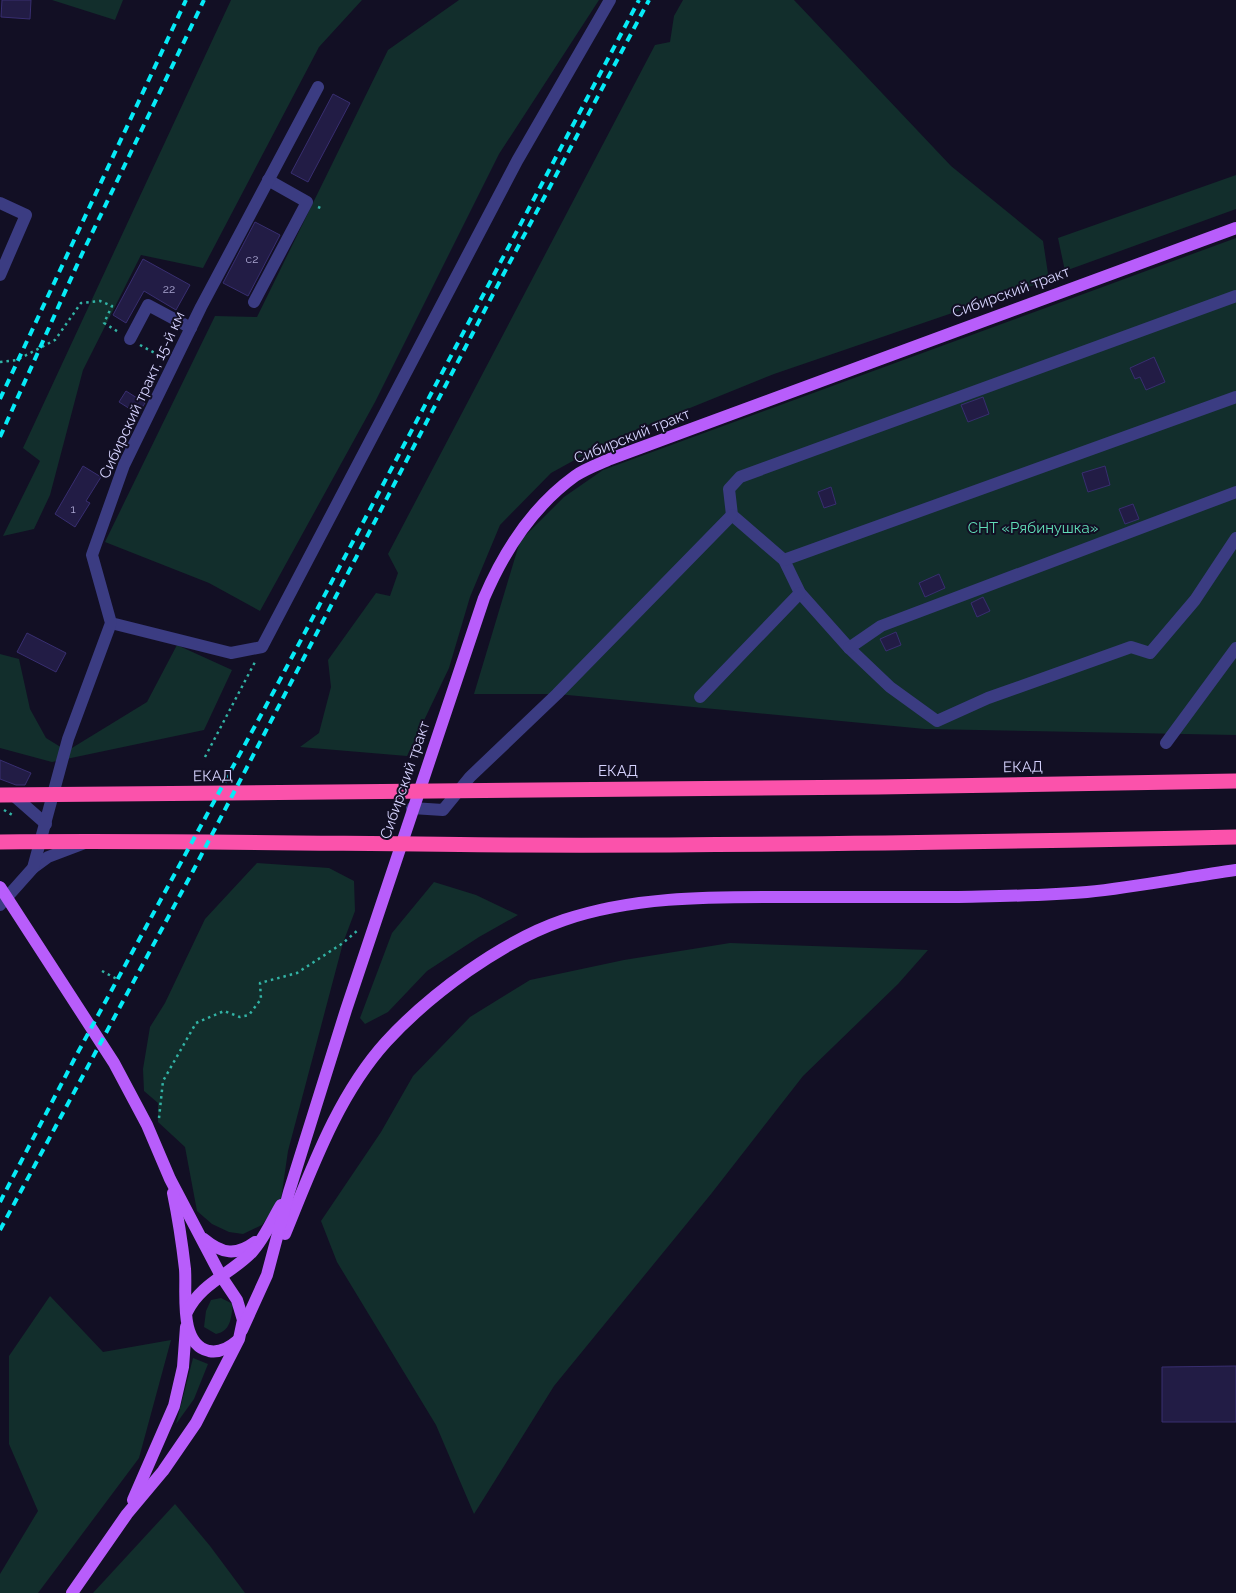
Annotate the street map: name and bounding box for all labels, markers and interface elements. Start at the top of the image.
house number: с2 [246,252,258,266]
street label: Сибирский тракт [950,262,1072,322]
house number: 22 [163,282,175,296]
street label: Сибирский тракт, 15-й км [95,309,189,481]
street label: Сибирский тракт [571,404,693,468]
house number: 1 [70,502,76,516]
park label: СНТ «Рябинушка» [968,519,1098,537]
street label: Сибирский тракт [376,719,434,841]
street label: ЕКАД [1003,758,1043,776]
street label: ЕКАД [598,762,638,780]
street label: ЕКАД [193,767,233,785]

